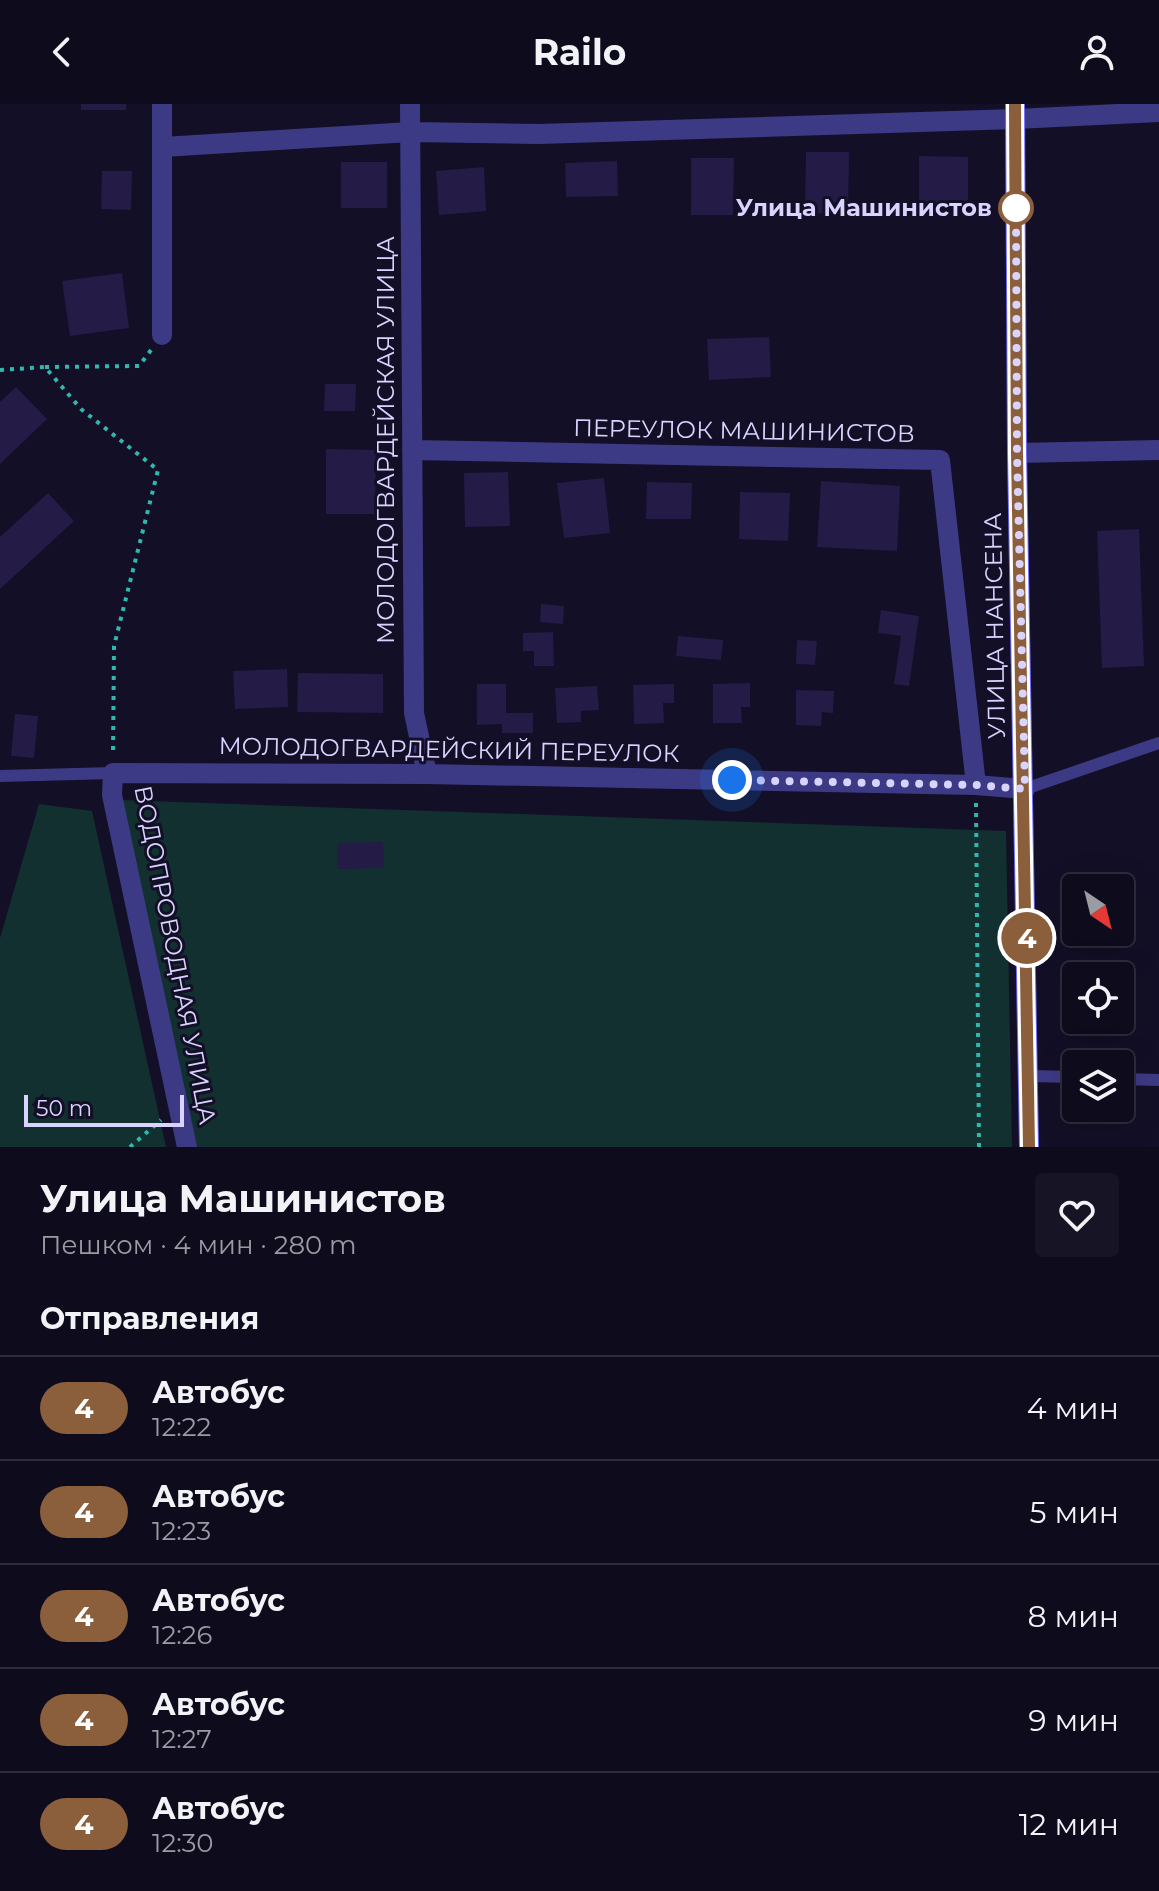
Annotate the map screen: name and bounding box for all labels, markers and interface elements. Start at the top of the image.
icon: back [40,30,84,74]
text: Railo [533,30,626,74]
icon: person [1075,30,1119,74]
marker: Улица Машинистов [999,191,1033,225]
place label: Улица Машинистов [736,193,992,222]
street label: МОЛОДОГВАРДЕЙСКАЯ УЛИЦА [371,236,400,644]
street label: ПЕРЕУЛОК МАШИНИСТОВ [573,413,915,448]
street label: УЛИЦА НАНСЕНА [978,513,1011,739]
street label: МОЛОДОГВАРДЕЙСКИЙ ПЕРЕУЛОК [218,731,680,768]
your location [712,760,752,800]
street label: ВОДОПРОВОДНАЯ УЛИЦА [128,783,223,1127]
north arrow [1062,874,1134,946]
map controls [1062,874,1134,1122]
line badge: 4 [1001,912,1053,964]
text: 4 [1017,921,1037,955]
button: locate [1062,962,1134,1034]
button: layers [1062,1050,1134,1122]
scale bar [24,1091,184,1127]
text: 50 m [36,1095,92,1122]
button: heart [1035,1173,1119,1257]
text: Улица Машинистов [40,1175,446,1222]
text: Пешком · 4 мин · 280 m [40,1229,357,1261]
text: Отправления [40,1300,259,1337]
text: Автобус [152,1374,285,1411]
text: 4 мин [1027,1390,1119,1427]
text: 4 [74,1391,94,1425]
text: 12:22 [152,1411,211,1443]
text: Автобус [152,1478,285,1515]
text: 5 мин [1030,1494,1119,1531]
text: 4 [74,1495,94,1529]
text: 12:23 [152,1515,211,1547]
text: Автобус [152,1582,285,1619]
text: 8 мин [1027,1598,1119,1635]
text: 4 [74,1599,94,1633]
text: 12:26 [152,1619,212,1651]
text: Автобус [152,1686,285,1723]
text: 9 мин [1028,1702,1119,1739]
text: 4 [74,1703,94,1737]
text: 12:27 [152,1723,212,1755]
text: Автобус [152,1790,285,1827]
text: 12 мин [1019,1806,1119,1843]
text: 4 [74,1807,94,1841]
text: 12:30 [152,1827,214,1859]

